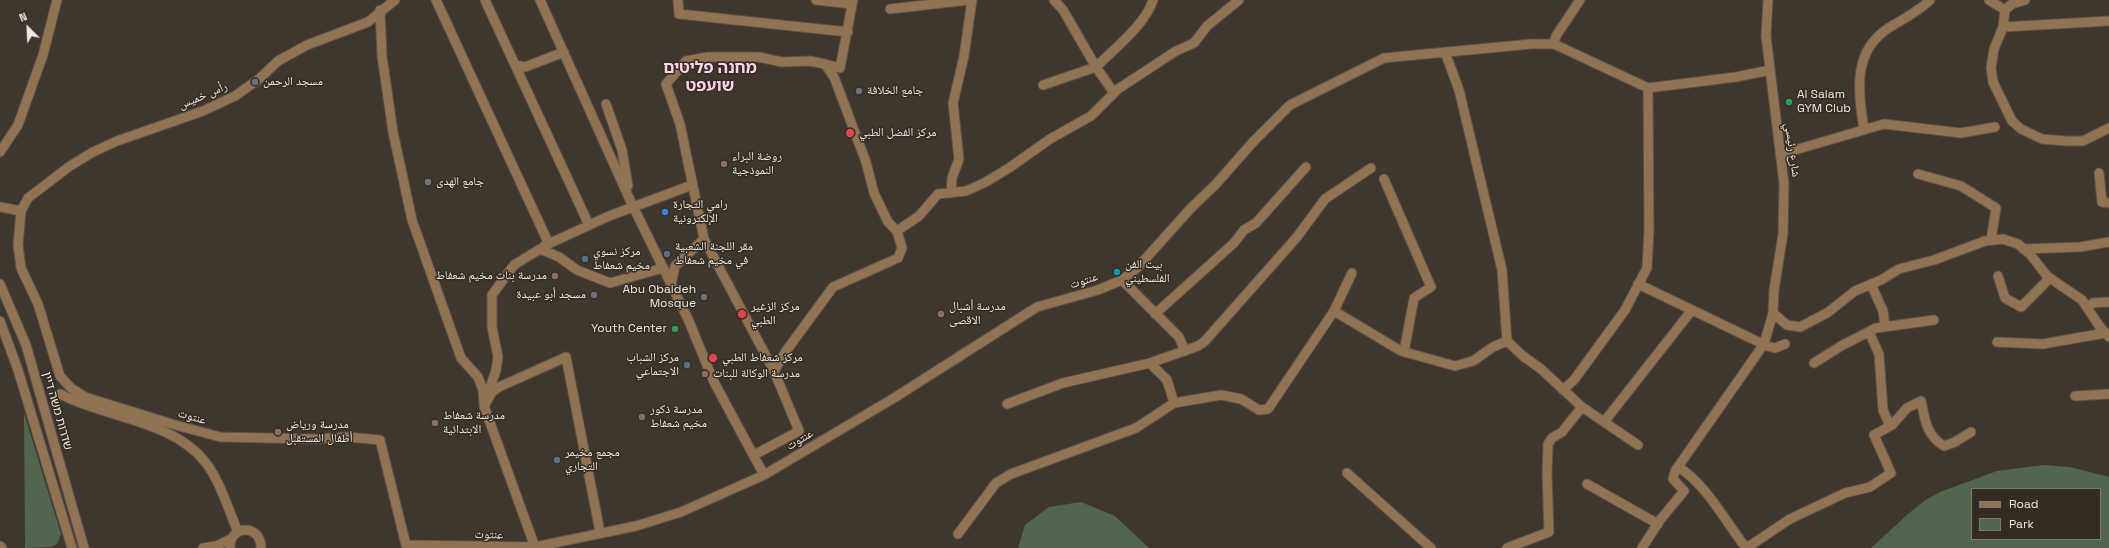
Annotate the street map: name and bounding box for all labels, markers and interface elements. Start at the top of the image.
north arrow [8,8,48,48]
text: N [17,9,29,25]
district label: מחנה פליטים שועפט [663,59,757,97]
place label: مسجد الرحمن [263,75,323,89]
marker: مسجد الرحمن [250,77,260,87]
street label: رأس خميس [176,79,230,113]
place label: جامع الخلافة [867,84,923,98]
marker: جامع الخلافة [854,86,864,96]
place label: Al Salam GYM Club [1797,88,1851,116]
marker: Al Salam GYM Club [1784,97,1794,107]
street label: شارع رئيسي [1781,122,1803,178]
place label: مركز الفضل الطبي [859,126,936,140]
marker: مركز الفضل الطبي [844,127,856,139]
place label: روضة البراء النموذجية [732,150,782,178]
marker: روضة البراء النموذجية [719,159,729,169]
place label: جامع الهدى [436,175,484,189]
marker: جامع الهدى [423,177,433,187]
place label: رامي التجارة الإلكترونية [673,198,728,226]
marker: رامي التجارة الإلكترونية [660,207,670,217]
place label: مقر اللجنة الشعبية في مخيم شعفاط [675,240,753,268]
place label: مركز نسوي مخيم شعفاط [593,245,650,273]
marker: مقر اللجنة الشعبية في مخيم شعفاط [662,249,672,259]
marker: مركز نسوي مخيم شعفاط [580,254,590,264]
place label: بيت الفن الفلسطيني [1125,258,1170,286]
marker: بيت الفن الفلسطيني [1112,267,1122,277]
place label: مدرسة بنات مخيم شعفاط [436,269,547,283]
street label: عنتوت [1068,270,1100,292]
marker: مدرسة بنات مخيم شعفاط [550,271,560,281]
place label: Abu Obaideh Mosque [623,283,696,311]
place label: مسجد أبو عبيدة [516,288,586,302]
marker: مسجد أبو عبيدة [589,290,599,300]
marker: Abu Obaideh Mosque [699,292,709,302]
place label: مركز الزغير الطبي [751,300,800,328]
place label: مدرسة أشبال الاقصى [949,300,1006,328]
marker: مركز الزغير الطبي [736,308,748,320]
marker: مدرسة أشبال الاقصى [936,309,946,319]
place label: Youth Center [591,322,667,336]
marker: Youth Center [670,324,680,334]
place label: مركز الشباب الاجتماعي [627,351,679,379]
place label: مركز شعفاط الطبي [722,351,803,365]
marker: مركز شعفاط الطبي [707,352,719,364]
marker: مركز الشباب الاجتماعي [682,360,692,370]
place label: مدرسة الوكالة للبنات [713,367,800,381]
marker: مدرسة الوكالة للبنات [700,369,710,379]
street label: שדרות משה דיין [39,370,75,452]
place label: مدرسة ذكور مخيم شعفاط [650,403,707,431]
street label: عنتوت [176,406,208,428]
place label: مدرسة شعفاط الابتدائية [443,409,505,437]
marker: مدرسة ذكور مخيم شعفاط [637,412,647,422]
place label: مدرسة ورياض أطفال المستقبل [286,418,353,446]
marker: مدرسة شعفاط الابتدائية [430,418,440,428]
street label: عنتوت [784,426,816,454]
marker: مدرسة ورياض أطفال المستقبل [273,427,283,437]
place label: مجمع مخيمر التجاري [565,446,620,474]
marker: مجمع مخيمر التجاري [552,455,562,465]
legend [1971,488,2101,540]
text: Road [2009,496,2038,512]
text: Park [2009,516,2034,532]
street label: عنتوت [474,528,504,542]

